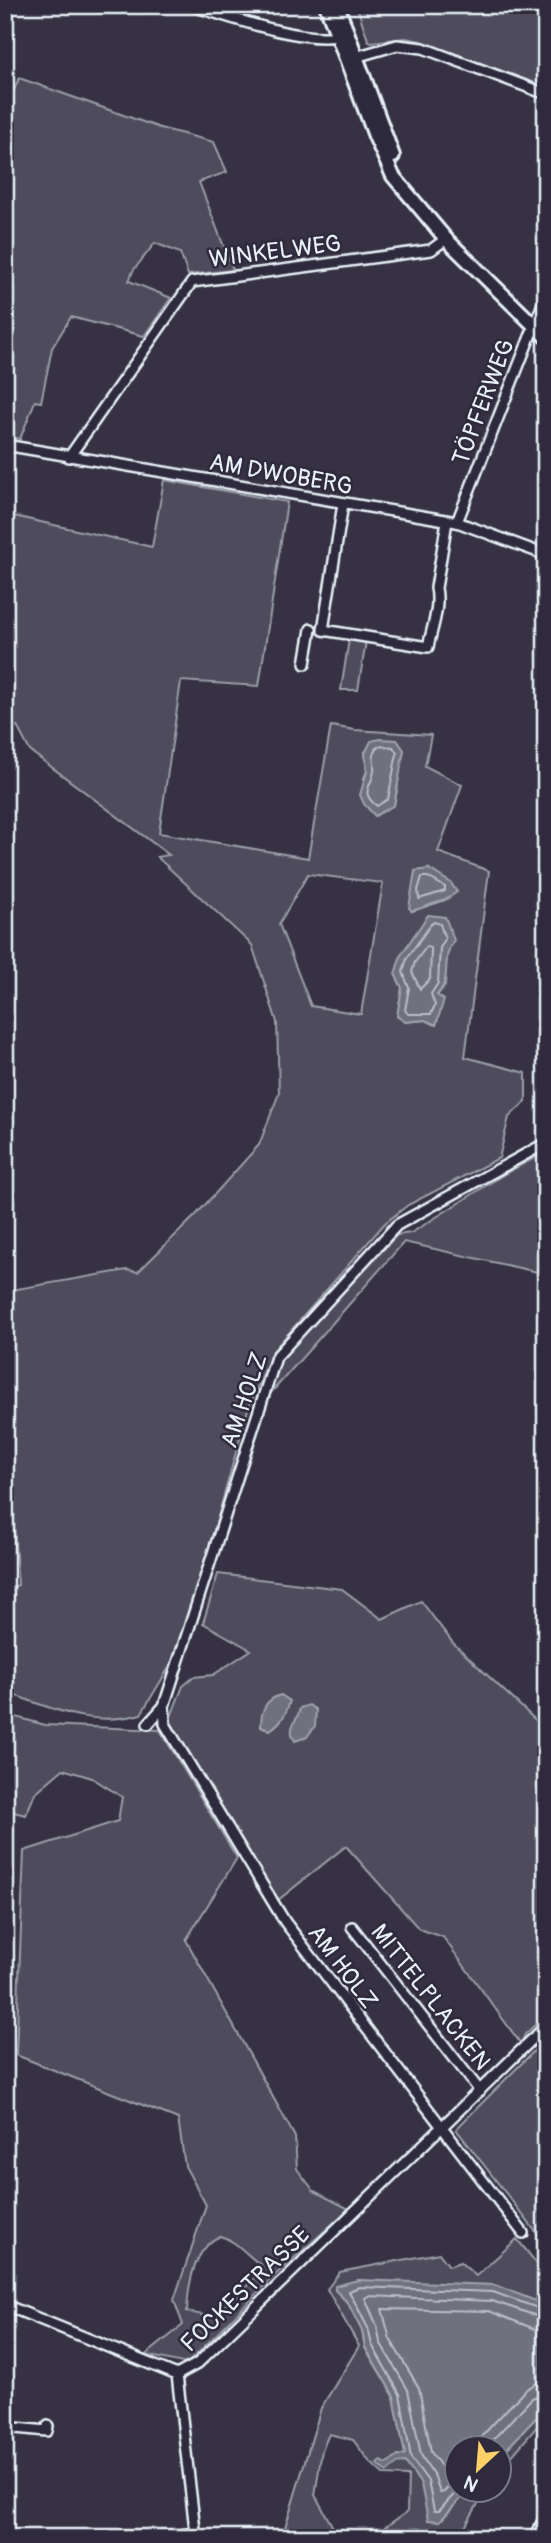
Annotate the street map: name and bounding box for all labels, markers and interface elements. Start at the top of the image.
street label: WINKELWEG [207,229,343,274]
street label: TÖPFERWEG [446,335,521,469]
street label: AM DWOBERG [207,448,355,501]
street label: AM HOLZ [215,1349,274,1451]
street label: MITTELPLACKEN [365,1918,497,2076]
street label: AM HOLZ [301,1919,384,2015]
street label: FOCKESTRASSE [175,2220,316,2358]
north arrow [442,2434,512,2504]
text: N [460,2470,482,2497]

